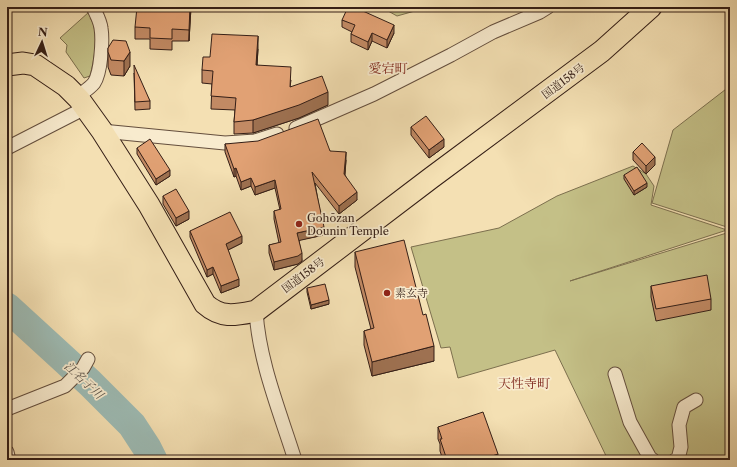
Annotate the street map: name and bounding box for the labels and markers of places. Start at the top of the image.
place label: Gohōzan Dounin Temple [307,211,389,238]
marker: Gohōzan Dounin Temple [294,219,304,229]
place label: 素玄寺 [395,286,428,300]
marker: 素玄寺 [382,288,392,298]

